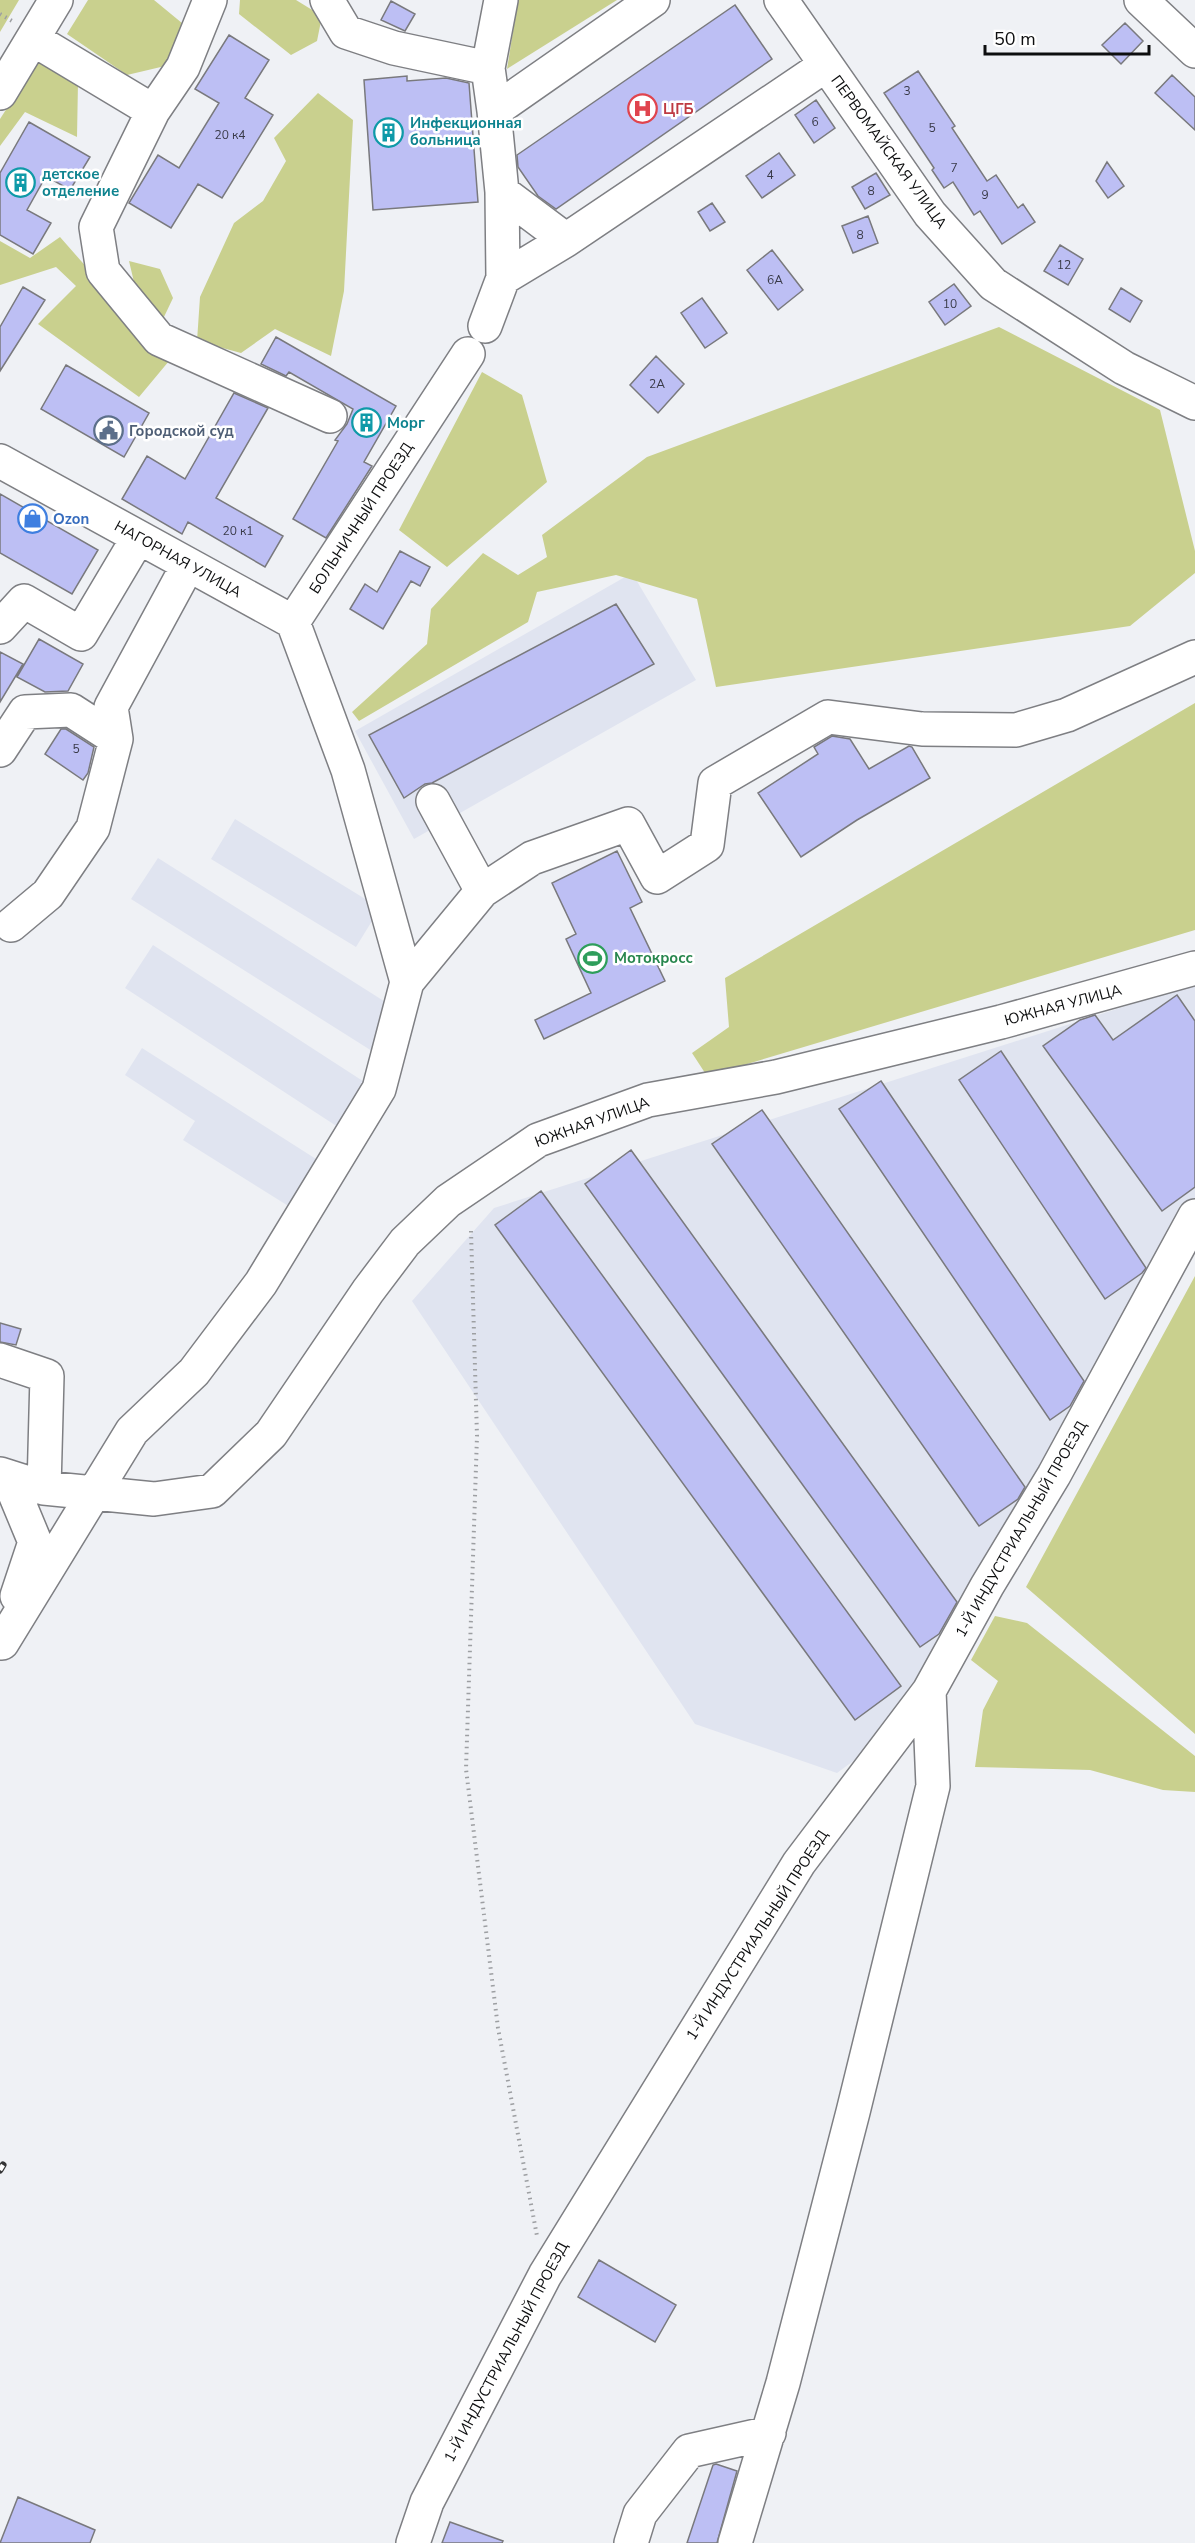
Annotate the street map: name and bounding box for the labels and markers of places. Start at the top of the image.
hospital icon: ЦГБ [626,93,658,125]
place label: ЦГБ [663,99,694,119]
place label: Инфекционная больница [410,113,522,150]
building icon: Инфекционная больница [373,116,405,148]
place label: детское отделение [42,164,119,201]
building icon: детское отделение [5,167,37,199]
building icon: Морг [350,407,382,439]
place label: Морг [387,413,425,433]
public building icon: Городской суд [92,415,124,447]
place label: Городской суд [129,421,234,441]
shop icon: Ozon [16,503,48,535]
place label: Ozon [53,509,89,529]
sports icon: Мотокросс [577,942,609,974]
place label: Мотокросс [614,948,693,968]

